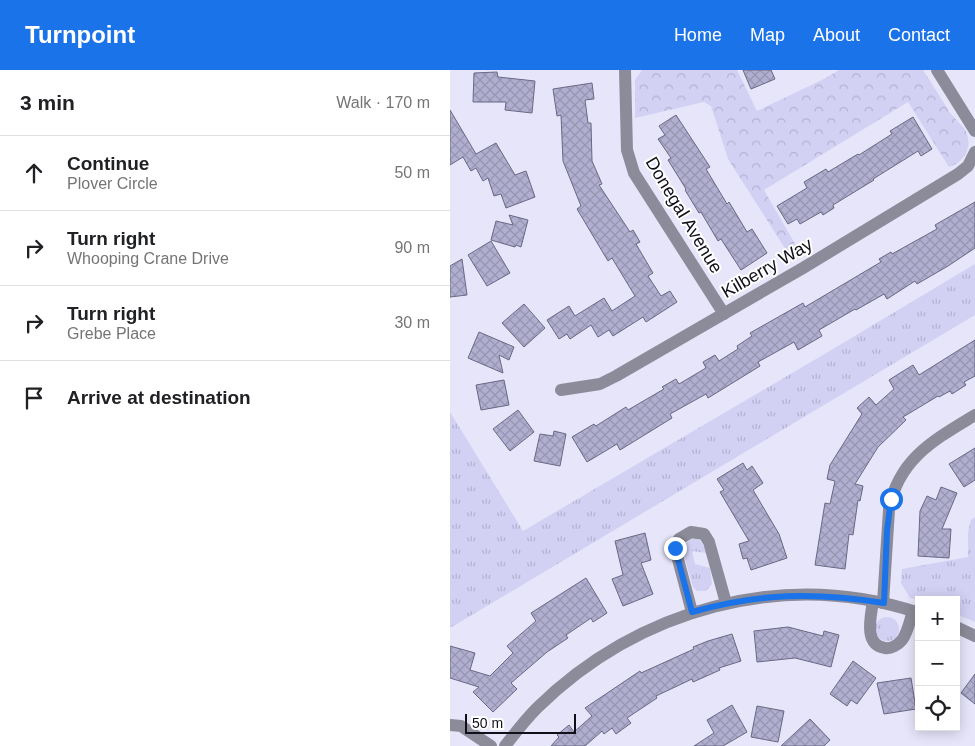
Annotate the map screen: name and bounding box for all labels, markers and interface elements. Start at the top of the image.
text: Turnpoint [25,21,135,48]
text: Home [674,25,722,45]
text: Map [750,25,785,45]
text: About [813,25,860,45]
text: Contact [888,25,950,45]
text: 3 min [20,91,75,114]
text: Walk · 170 m [336,94,430,111]
text: Continue [67,153,149,174]
street label: Donegal Avenue [641,153,727,277]
icon: ahead [20,159,48,187]
text: 50 m [394,164,430,181]
text: Plover Circle [67,175,158,192]
text: Turn right [67,228,155,249]
icon: right [20,234,48,262]
street label: Kilberry Way [718,234,816,302]
text: 90 m [394,239,430,256]
text: Whooping Crane Drive [67,250,229,267]
text: Turn right [67,303,155,324]
icon: right [20,309,48,337]
text: 30 m [394,314,430,331]
text: Grebe Place [67,325,156,342]
icon: arrive [20,384,48,412]
text: Arrive at destination [67,387,251,408]
route start [880,488,903,511]
route end [664,537,687,560]
map controls [915,596,960,731]
button: + [915,596,960,641]
button: − [915,641,960,686]
button: locate [915,686,960,731]
scale bar [465,711,576,734]
text: 50 m [472,715,503,731]

